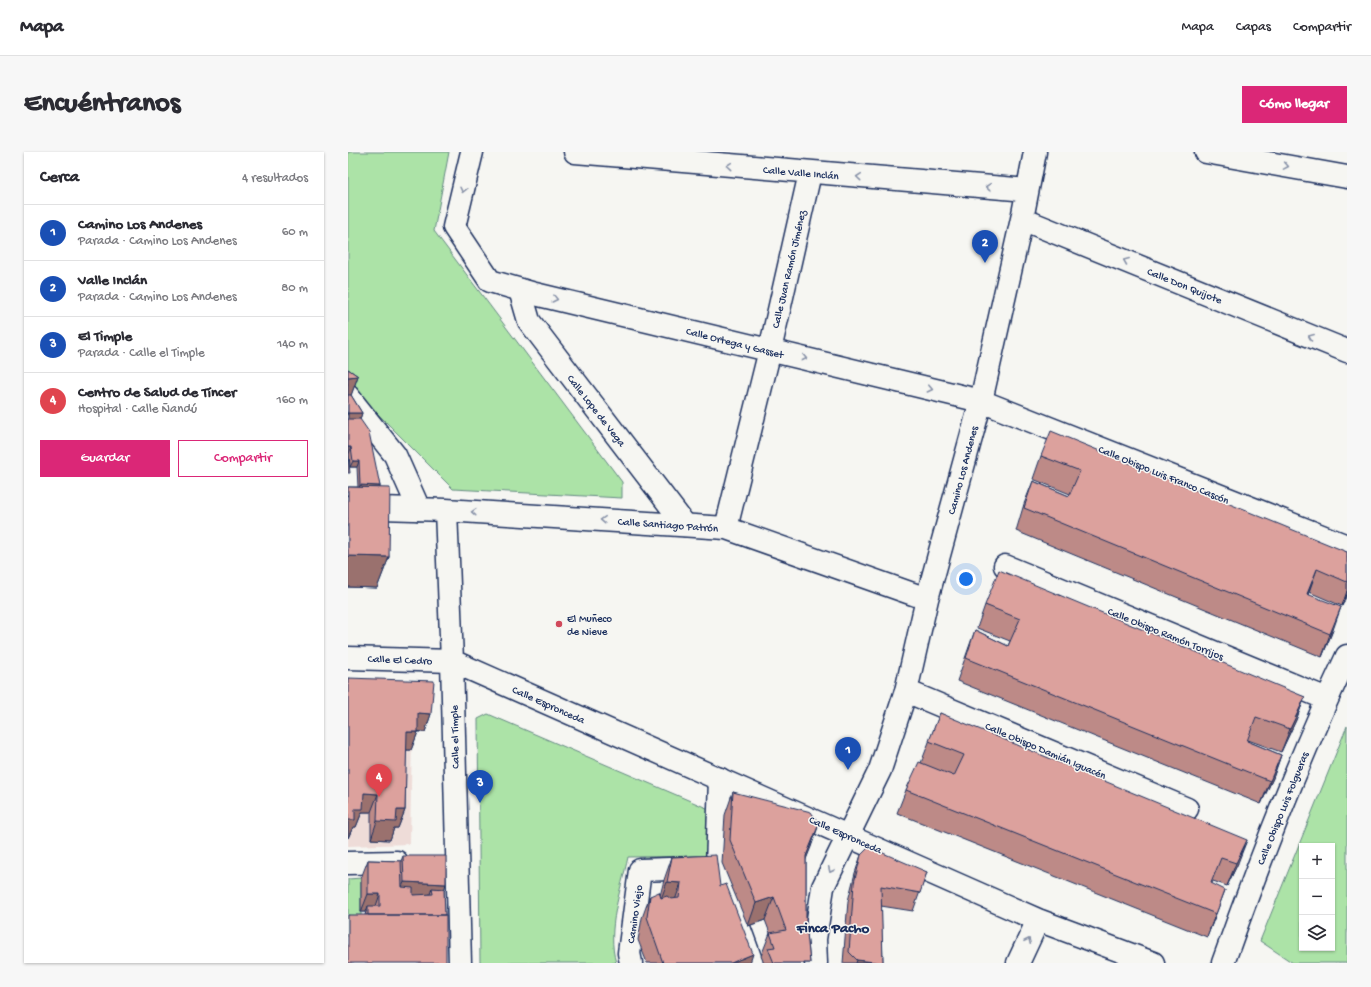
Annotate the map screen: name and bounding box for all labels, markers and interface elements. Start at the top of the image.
text: Mapa [20,16,64,39]
text: Mapa [1182,19,1214,36]
text: Capas [1236,19,1271,36]
text: Compartir [1293,19,1351,36]
button: Cómo llegar [1242,86,1347,123]
text: Encuéntranos [24,88,180,121]
one-way arrow [726,161,732,170]
one-way arrow [1283,161,1289,170]
street label: Calle Valle Inclán [762,165,840,183]
text: Cerca [40,168,79,188]
text: 4 resultados [242,171,308,186]
one-way arrow [856,172,862,181]
one-way arrow [985,183,991,192]
one-way arrow [459,186,468,193]
street label: Calle Juan Ramón Jiménez [771,208,810,330]
text: Camino Los Andenes [78,216,202,234]
text: 1 [50,225,56,240]
text: 60 m [282,225,308,240]
pin: 2 [972,230,998,263]
text: Parada · Camino Los Andenes [78,234,237,249]
one-way arrow [1122,258,1129,266]
street label: Calle Don Quijote [1145,266,1224,308]
text: Valle Inclán [78,272,147,290]
text: 2 [50,281,56,296]
text: 80 m [281,281,308,296]
text: Parada · Camino Los Andenes [78,290,237,305]
one-way arrow [552,294,558,302]
street label: Calle Ortega y Gasset [684,326,786,362]
text: El Timple [78,328,132,346]
one-way arrow [1307,333,1314,341]
text: 3 [50,337,56,352]
text: 140 m [277,337,308,352]
text: Parada · Calle el Timple [78,346,205,361]
one-way arrow [801,354,807,362]
street label: Calle Lope de Vega [564,373,628,450]
text: Centro de Salud de Tíncer [78,384,236,402]
one-way arrow [927,384,933,392]
text: 4 [50,393,56,408]
text: 160 m [276,393,308,408]
text: Hospital · Calle Ñandú [78,402,197,417]
street label: Camino Los Andenes [946,424,982,516]
button: Guardar [40,440,170,477]
button: Compartir [178,440,308,477]
street label: Calle Obispo Luis Franco Cascón [1096,444,1231,508]
one-way arrow [471,507,477,516]
one-way arrow [600,515,606,524]
street label: Calle Santiago Patrón [617,516,719,536]
your location [956,569,976,589]
street label: Calle Obispo Ramón Torrijos [1105,606,1226,664]
place label: El Muñeco de Nieve [567,614,612,639]
marker: El Muñeco de Nieve [554,619,564,629]
street label: Calle El Cedro [367,654,433,668]
street label: Calle Espronceda [510,684,587,728]
street label: Calle el Timple [449,705,463,769]
street label: Calle Obispo Damián Iguacén [983,721,1108,783]
pin: 1 [835,737,861,770]
street label: Calle Obispo Luis Folgueras [1256,750,1312,867]
pin: 4 [366,764,392,797]
pin: 3 [467,770,493,803]
street label: Calle Espronceda [807,814,884,858]
map controls [1299,843,1335,951]
button: + [1299,843,1335,879]
one-way arrow [828,866,836,873]
button: − [1299,879,1335,915]
street label: Camino Viejo [626,884,646,944]
button: layers [1299,915,1335,951]
district label: Finca Pacho [796,920,870,938]
one-way arrow [1023,938,1031,946]

